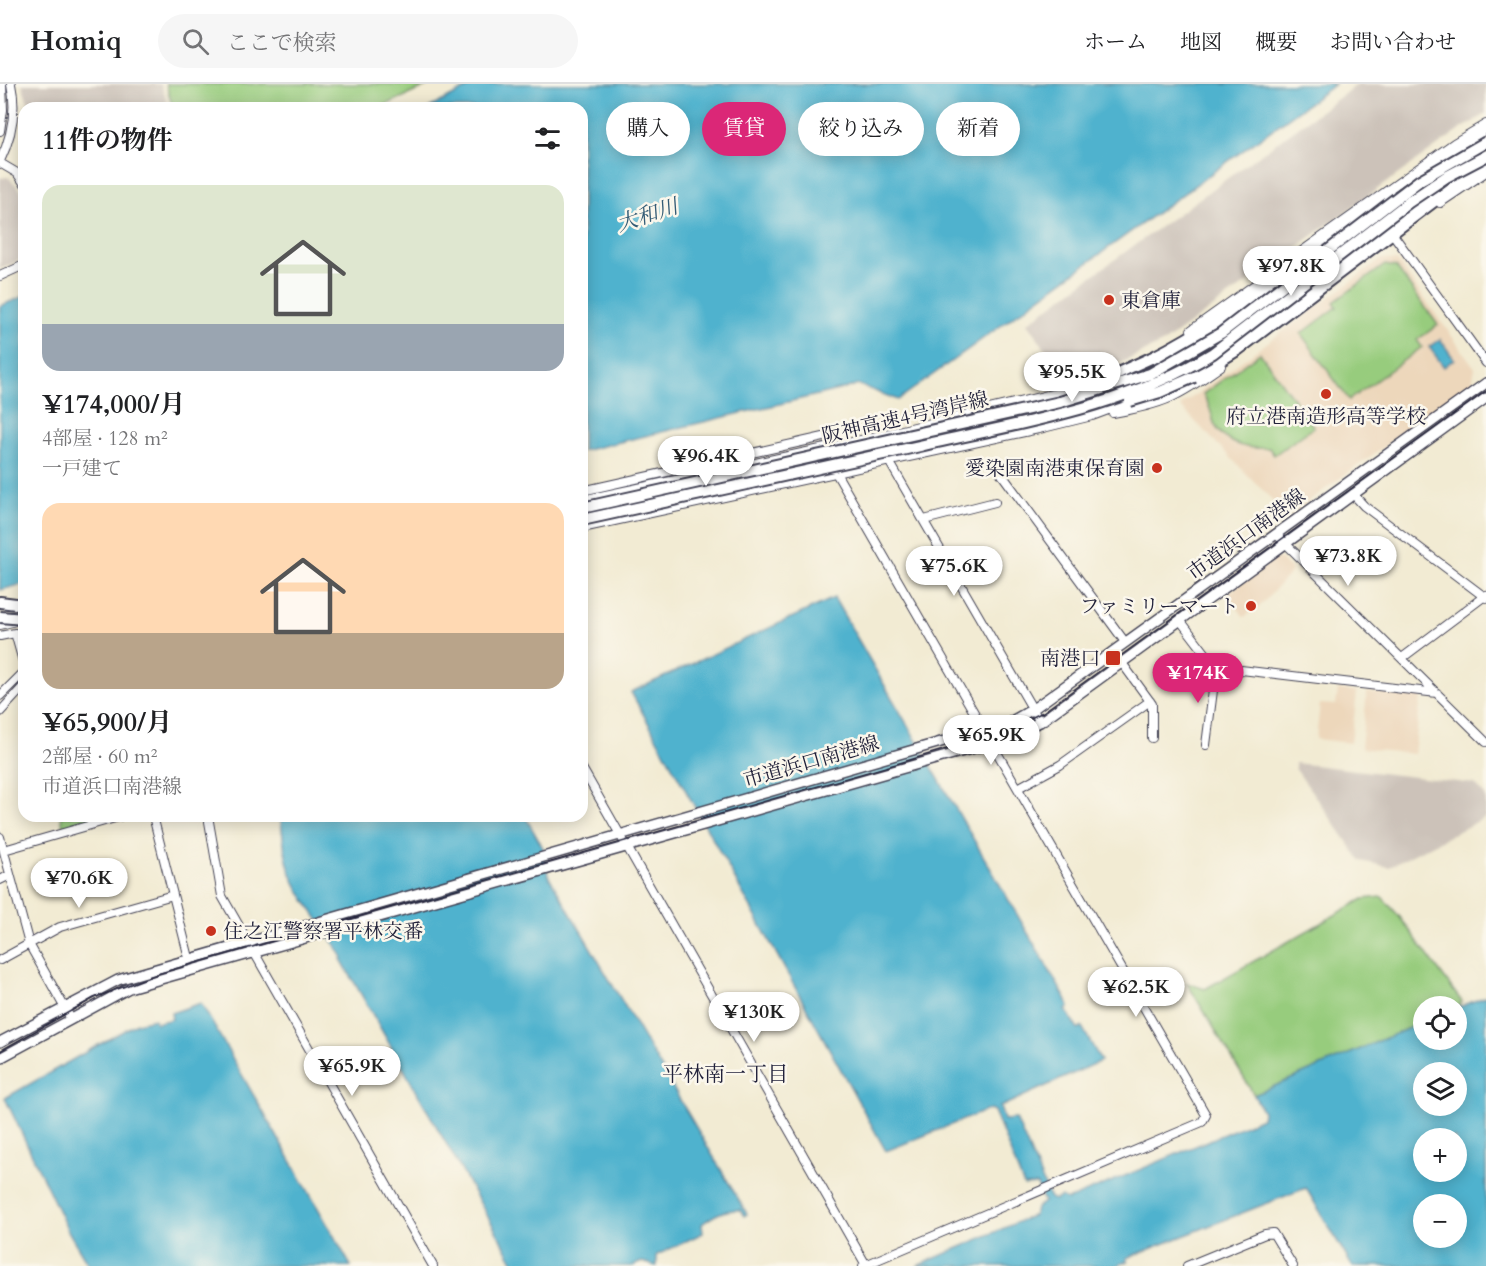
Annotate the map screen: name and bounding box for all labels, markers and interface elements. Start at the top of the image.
search box [158,14,578,68]
text: Homiq [30,22,122,60]
icon: search [179,25,212,58]
text: ここで検索 [227,28,337,58]
text: ホーム [1084,28,1147,57]
text: 地図 [1180,28,1222,57]
text: 概要 [1255,28,1297,57]
text: お問い合わせ [1330,28,1456,57]
chip: 購入 [606,102,690,156]
chip: 賃貸 [702,102,786,156]
chip: 絞り込み [798,102,924,156]
chip: 新着 [936,102,1020,156]
icon: filters [531,122,564,155]
text: 11件の物件 [42,123,173,158]
water label: 大和川 [613,191,683,239]
icon: home [249,224,357,332]
pin: ¥97.8K [1242,246,1340,297]
text: ¥97.8K [1257,252,1325,279]
place label: 東倉庫 [1121,287,1181,314]
marker: 東倉庫 [1102,293,1116,307]
pin: ¥95.5K [1023,352,1121,403]
text: ¥95.5K [1038,358,1106,385]
street label: 阪神高速4号湾岸線 [819,385,991,450]
text: ¥174,000/月 [42,387,185,422]
marker: 府立港南造形高等学校 [1319,387,1333,401]
place label: 府立港南造形高等学校 [1226,403,1426,430]
text: 4部屋 · 128 m² [42,425,168,452]
pin: ¥96.4K [657,436,755,487]
text: ¥96.4K [672,442,740,469]
text: 一戸建て [42,455,122,482]
place label: 愛染園南港東保育園 [965,455,1145,482]
marker: 愛染園南港東保育園 [1150,461,1164,475]
street label: 市道浜口南港線 [1182,482,1311,586]
pin: ¥73.8K [1299,536,1397,587]
icon: home [249,542,357,650]
text: ¥73.8K [1314,542,1382,569]
pin: ¥75.6K [905,546,1003,597]
text: ¥75.6K [920,552,988,579]
place label: ファミリーマート [1079,593,1239,620]
marker: ファミリーマート [1244,599,1258,613]
place label: 南港口 [1040,645,1100,672]
marker: 南港口 [1104,649,1122,667]
pin: ¥174K [1156,653,1240,704]
text: ¥174K [1167,659,1229,686]
text: ¥65,900/月 [42,705,172,740]
pin: ¥65.9K [942,715,1040,766]
text: ¥65.9K [957,721,1025,748]
street label: 市道浜口南港線 [740,729,882,794]
text: 2部屋 · 60 m² [42,743,158,770]
text: 市道浜口南港線 [42,773,182,800]
pin: ¥70.6K [30,858,128,909]
text: ¥70.6K [45,864,113,891]
place label: 住之江警察署平林交番 [223,918,423,945]
marker: 住之江警察署平林交番 [204,924,218,938]
pin: ¥62.5K [1087,967,1185,1018]
text: ¥62.5K [1102,973,1170,1000]
pin: ¥130K [712,992,796,1043]
map controls [1413,996,1467,1248]
button: locate [1413,996,1467,1050]
text: ¥130K [723,998,785,1025]
pin: ¥65.9K [303,1046,401,1097]
text: ¥65.9K [318,1052,386,1079]
district label: 平林南一丁目 [662,1060,788,1089]
button: layers [1413,1062,1467,1116]
button: + [1413,1128,1467,1182]
button: − [1413,1194,1467,1248]

